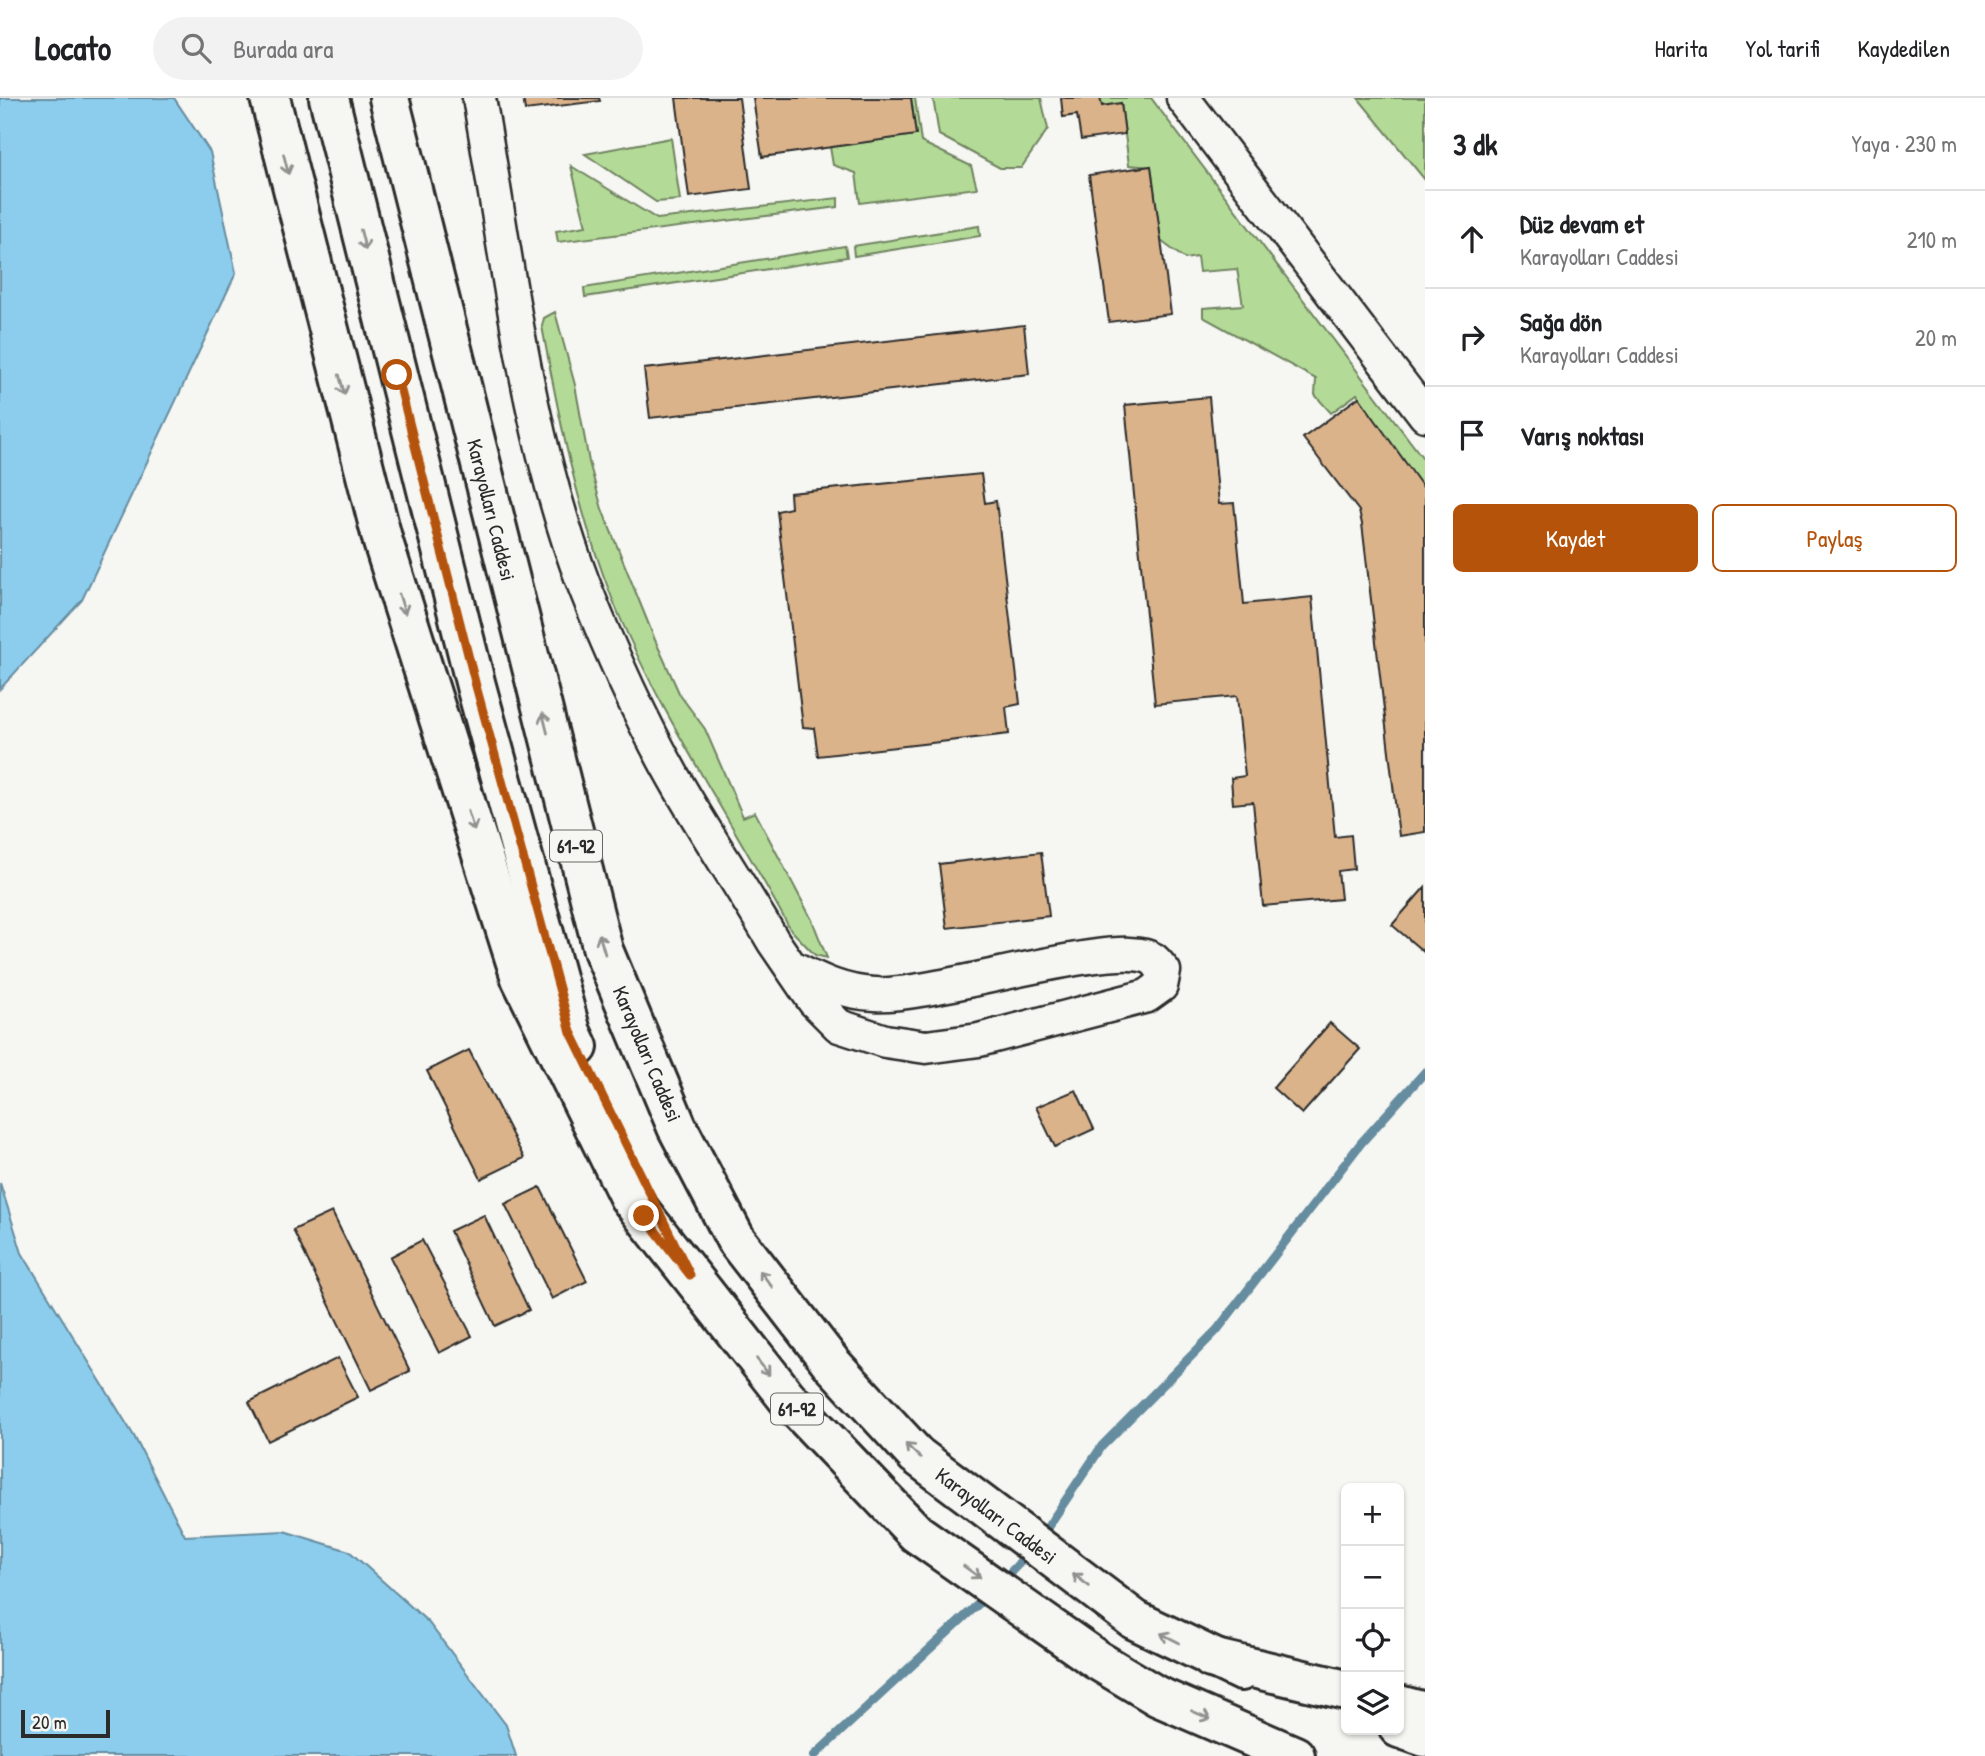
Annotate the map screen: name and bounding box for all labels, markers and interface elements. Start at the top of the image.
search box [153,17,643,80]
text: Locato [35,26,111,70]
icon: search [177,29,215,67]
text: Burada ara [233,31,333,66]
text: Harita [1654,32,1707,64]
text: Yol tarifi [1745,32,1819,64]
text: Kaydedilen [1857,32,1950,64]
text: 3 dk [1453,124,1498,164]
text: Yaya · 230 m [1852,128,1957,159]
one-way arrow [280,152,293,175]
text: Düz devam et [1520,206,1644,241]
icon: ahead [1453,220,1491,258]
text: 210 m [1907,224,1957,255]
one-way arrow [357,228,370,251]
text: Karayolları Caddesi [1520,241,1679,272]
text: Sağa dön [1520,304,1602,339]
icon: right [1453,318,1491,356]
text: 20 m [1915,322,1957,353]
text: Karayolları Caddesi [1520,339,1679,370]
route start [381,359,412,390]
one-way arrow [336,373,349,396]
icon: arrive [1453,416,1491,454]
text: Varış noktası [1520,418,1645,453]
street label: Karayolları Caddesi [460,436,523,584]
button: Kaydet [1453,504,1698,572]
button: Paylaş [1712,504,1957,572]
one-way arrow [397,593,410,615]
one-way arrow [538,712,551,735]
one-way arrow [465,810,478,832]
road number: 61-92 [550,831,602,862]
one-way arrow [594,933,607,955]
street label: Karayolları Caddesi [606,981,689,1126]
route end [628,1200,659,1231]
one-way arrow [758,1270,773,1288]
one-way arrow [755,1357,770,1375]
road number: 61-92 [771,1394,823,1424]
one-way arrow [905,1443,922,1460]
street label: Karayolları Caddesi [930,1460,1063,1571]
map controls [1341,1483,1404,1735]
button: + [1341,1483,1404,1546]
button: − [1341,1546,1404,1609]
one-way arrow [962,1565,981,1579]
one-way arrow [1072,1572,1090,1587]
button: locate [1341,1609,1404,1672]
one-way arrow [1160,1630,1181,1644]
button: layers [1341,1672,1404,1735]
scale bar [21,1707,110,1739]
text: 20 m [32,1709,67,1735]
one-way arrow [1189,1709,1211,1722]

